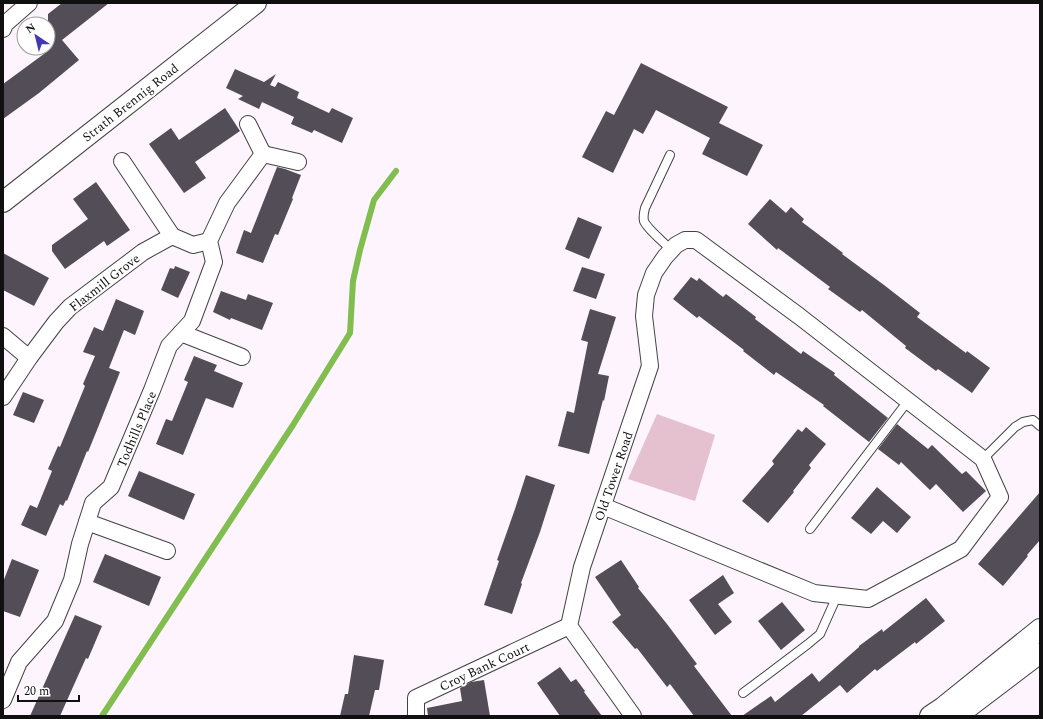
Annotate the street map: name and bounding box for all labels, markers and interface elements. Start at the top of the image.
north arrow [16,16,56,56]
text: N [22,19,39,38]
street label: Strath Brennig Road [78,59,183,147]
street label: Flaxmill Grove [65,249,144,317]
street label: Todhills Place [112,388,162,471]
street label: Old Tower Road [589,429,639,524]
street label: Croy Bank Court [436,637,533,697]
scale bar [18,677,79,703]
text: 20 m [24,682,49,701]

